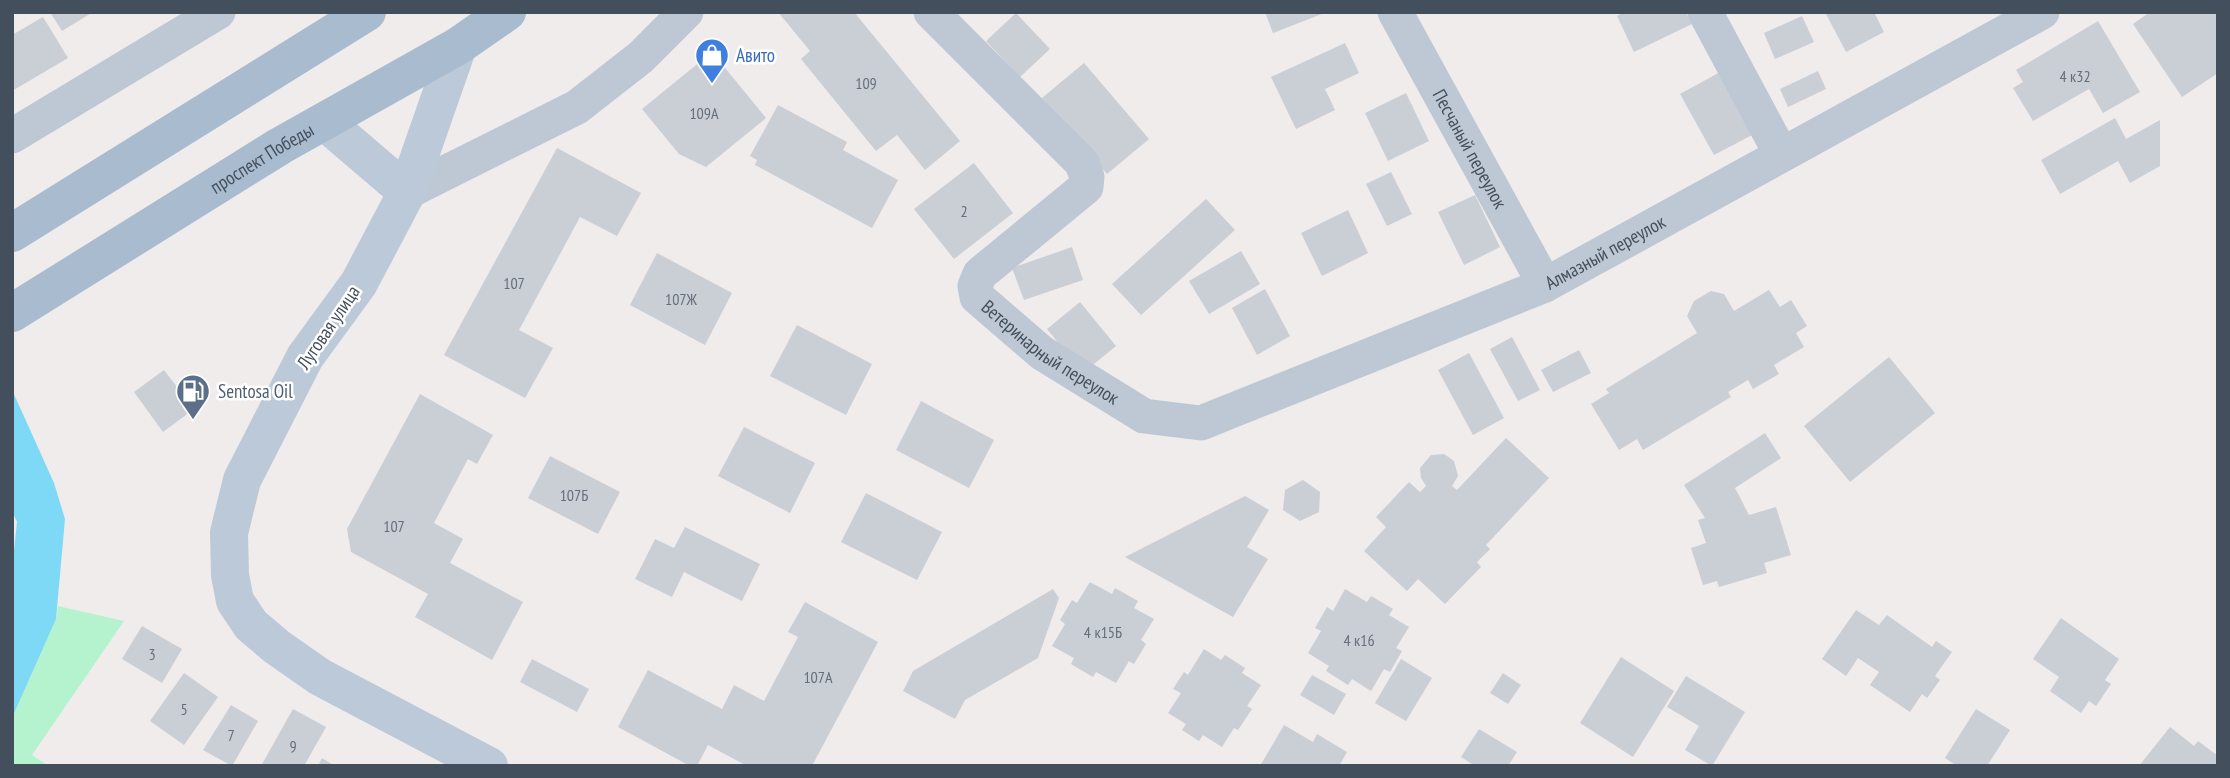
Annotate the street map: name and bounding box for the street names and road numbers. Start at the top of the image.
street label: Песчаный переулок [1428,85,1513,213]
street label: проспект Победы [206,118,318,199]
street label: Алмазный переулок [1541,209,1670,295]
street label: Луговая улица [291,281,365,374]
street label: Ветеринарный переулок [977,295,1124,410]

